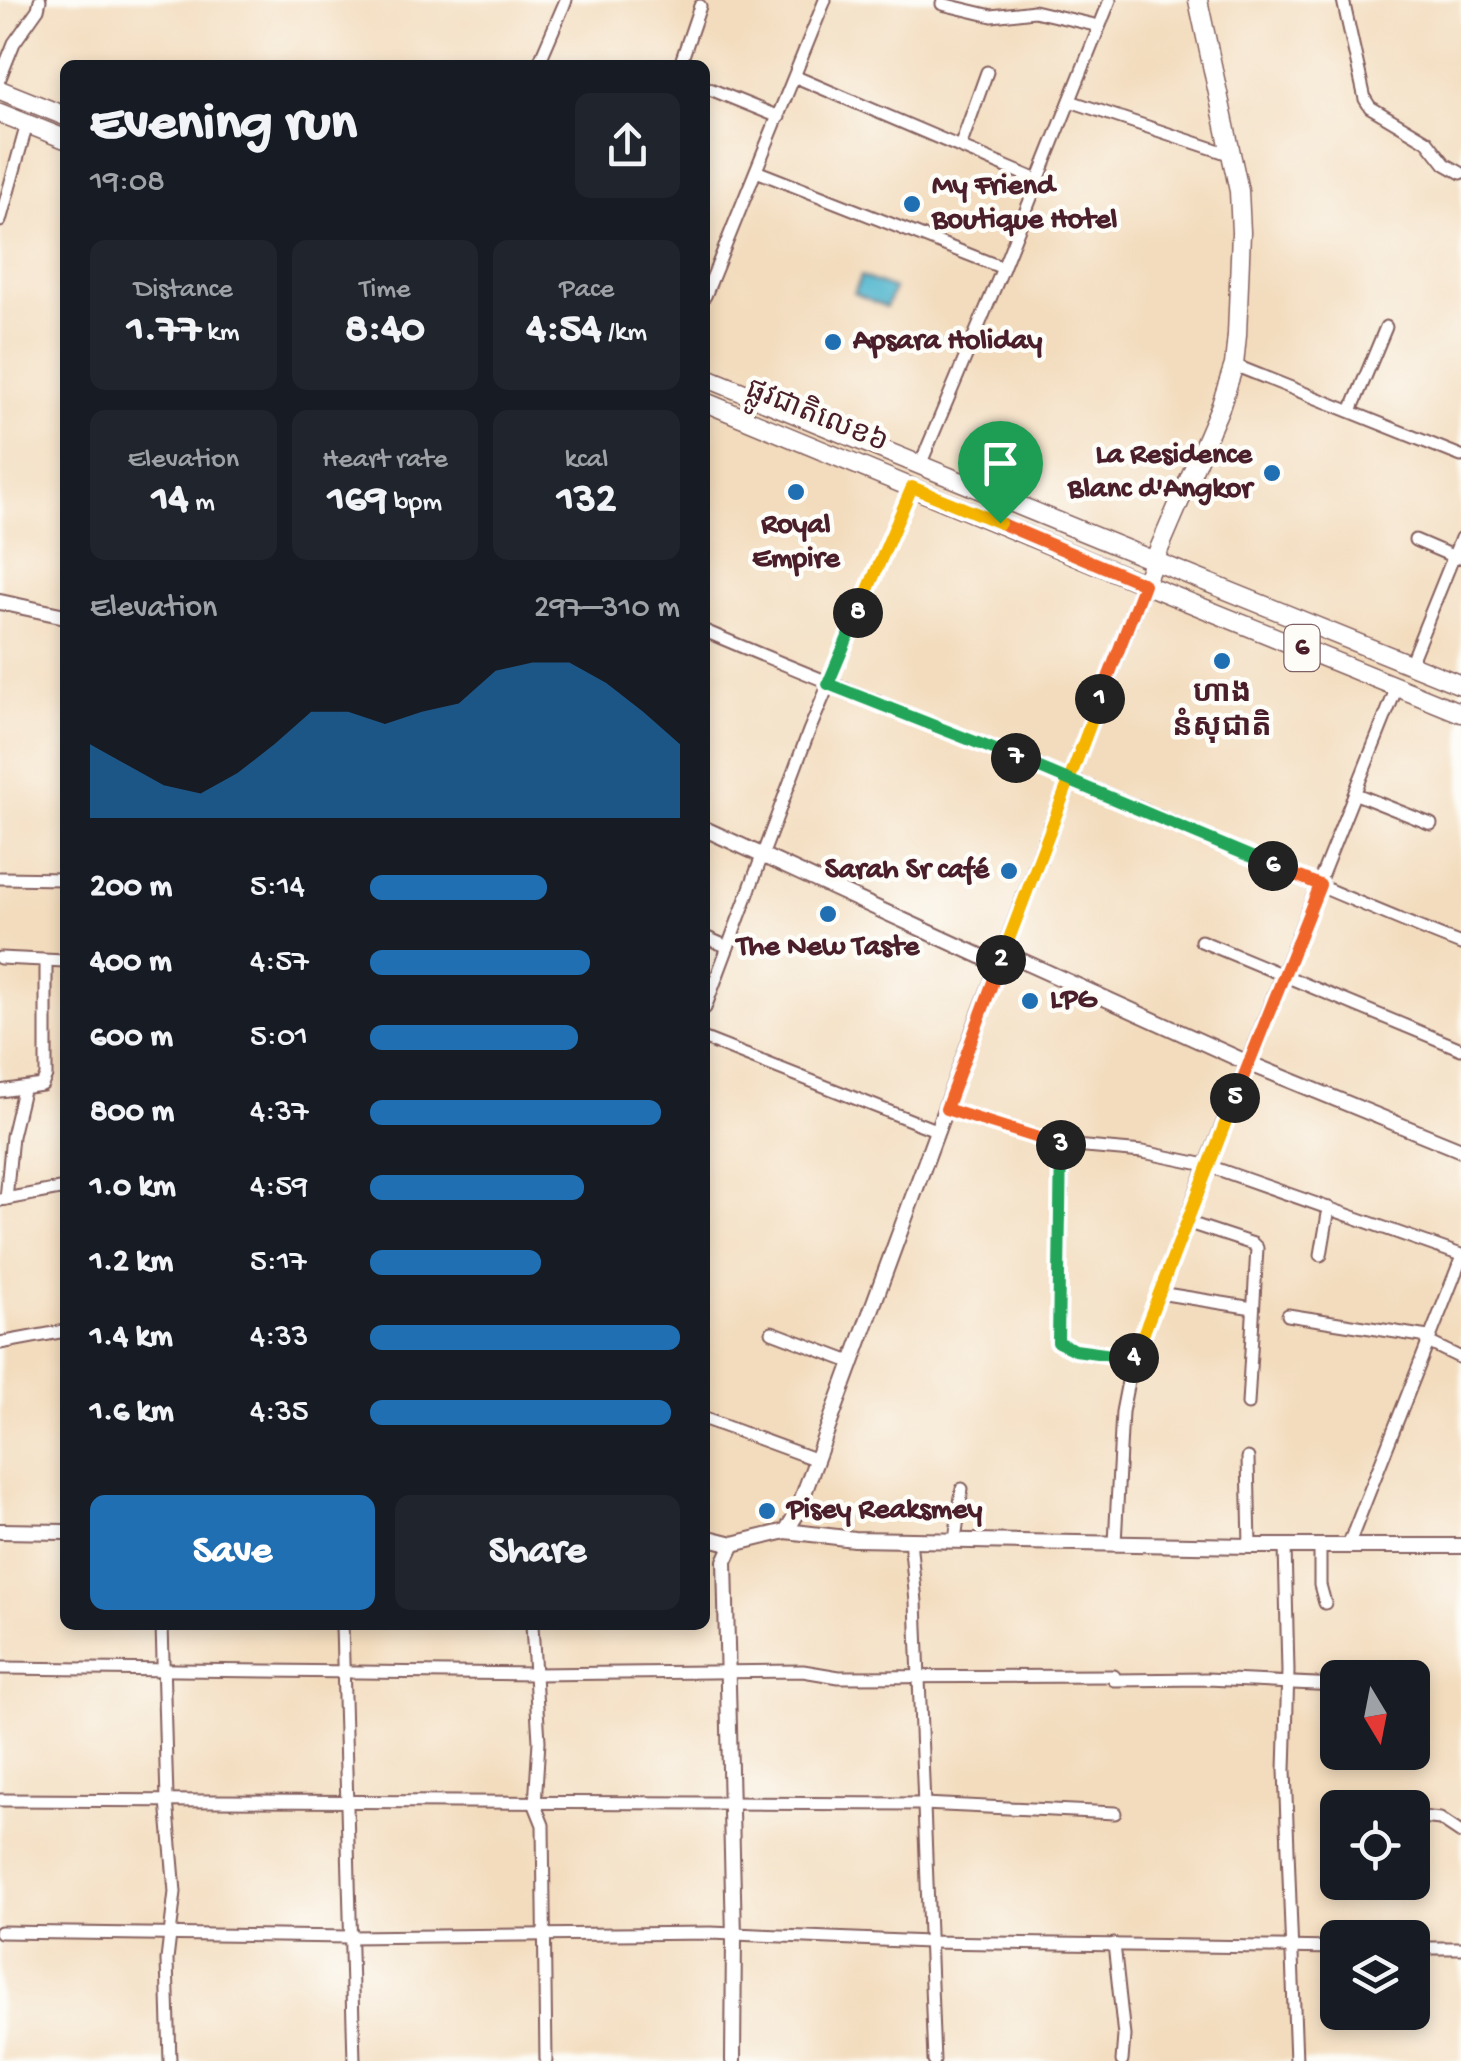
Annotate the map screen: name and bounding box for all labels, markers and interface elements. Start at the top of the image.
button: share [575,93,680,198]
text: Evening run [90,94,357,158]
text: 19:08 [90,164,165,202]
place label: My Friend Boutique Hotel [931,170,1118,239]
marker: My Friend Boutique Hotel [901,193,923,215]
text: Distance [134,274,233,307]
text: Time [359,274,411,307]
text: Pace [559,274,614,307]
text: 1.77 [127,307,201,356]
text: 8:40 [345,307,425,356]
text: 4:54 [526,307,601,356]
text: km [201,317,240,350]
text: /km [601,317,647,350]
place label: Apsara Holiday [852,325,1043,360]
marker: Apsara Holiday [822,331,844,353]
street label: ផ្លូវជាតិលេខ៦ [738,371,893,466]
pin [958,421,1043,524]
icon: arrive [973,436,1028,491]
place label: La Residence Blanc d'Angkor [1067,439,1255,508]
text: Elevation [128,444,239,477]
text: Heart rate [322,444,448,477]
text: kcal [565,444,609,477]
marker: La Residence Blanc d'Angkor [1261,462,1283,484]
text: 14 [152,477,188,526]
text: 169 [328,477,387,526]
text: 132 [557,477,616,526]
marker: Royal Empire [785,481,807,503]
text: m [188,487,215,520]
text: bpm [387,487,442,520]
place label: Royal Empire [752,509,841,578]
pin: 8 [833,588,883,638]
text: Elevation [90,590,217,628]
text: 297–310 m [534,590,680,628]
text: 8 [850,596,866,629]
road number: 6 [1284,625,1320,671]
marker: ហាង នំសុជាតិ [1211,650,1233,672]
pin: 1 [1075,674,1125,724]
place label: ហាង នំសុជាតិ [1172,678,1272,747]
text: 1 [1094,682,1106,715]
pin: 7 [991,733,1041,783]
text: 7 [1009,741,1023,774]
pin: 6 [1248,841,1298,891]
text: 6 [1266,849,1280,882]
place label: Sarah Sr café [825,854,991,889]
marker: Sarah Sr café [998,860,1020,882]
text: 200 m [90,869,172,907]
text: 5:14 [250,869,305,907]
marker: The New Taste [817,903,839,925]
place label: The New Taste [735,931,921,966]
pin: 2 [976,935,1026,985]
text: 2 [994,943,1008,976]
text: 400 m [90,944,172,982]
text: 4:57 [250,944,309,982]
place label: LPG [1050,984,1099,1019]
marker: LPG [1019,990,1041,1012]
text: 600 m [90,1019,173,1057]
text: 5:01 [250,1019,308,1057]
pin: 5 [1210,1073,1260,1123]
text: 5 [1228,1081,1242,1114]
text: 800 m [90,1094,174,1132]
text: 4:37 [250,1094,308,1132]
pin: 3 [1036,1120,1086,1170]
text: 3 [1054,1128,1068,1161]
text: 1.0 km [90,1169,176,1207]
text: 4:59 [250,1169,308,1207]
text: 1.2 km [90,1244,173,1282]
text: 5:17 [250,1244,306,1282]
text: 1.4 km [90,1319,173,1357]
text: 4:33 [250,1319,308,1357]
pin: 4 [1109,1333,1159,1383]
text: 4 [1127,1341,1141,1374]
text: 1.6 km [90,1394,174,1432]
text: 4:35 [250,1394,309,1432]
place label: Pisey Reaksmey [785,1494,983,1529]
button: Save [90,1495,375,1610]
button: Share [395,1495,680,1610]
marker: Pisey Reaksmey [756,1500,778,1522]
north arrow [1320,1660,1430,1770]
map controls [1320,1660,1430,2030]
button: locate [1320,1790,1430,1900]
button: layers [1320,1920,1430,2030]

